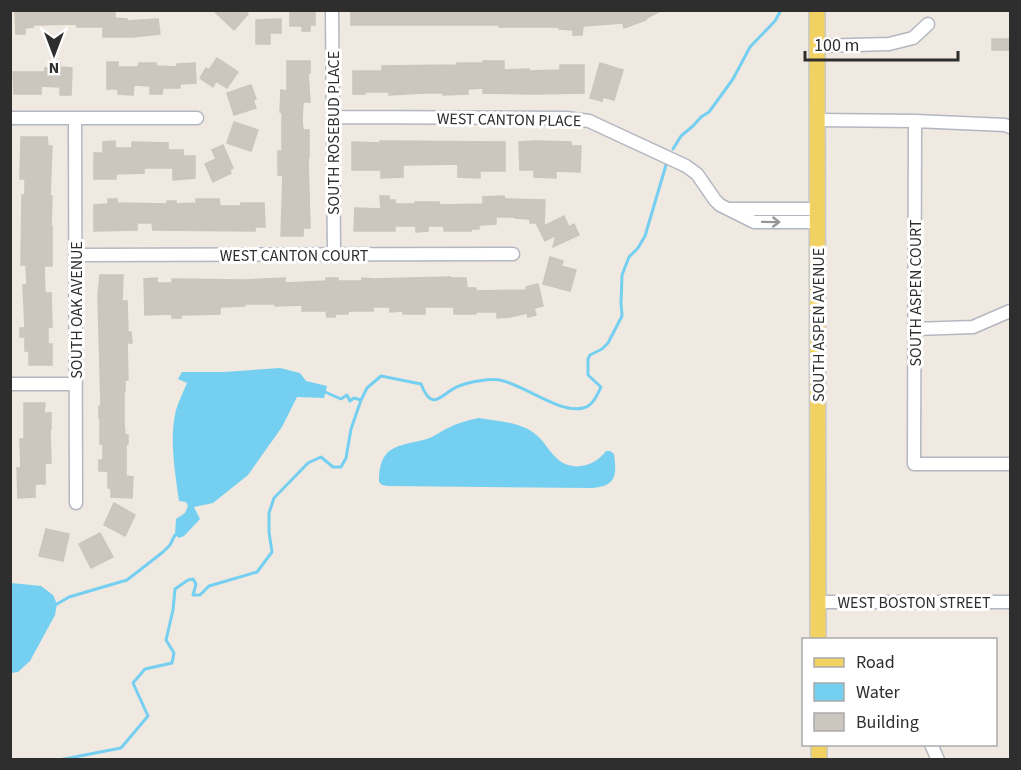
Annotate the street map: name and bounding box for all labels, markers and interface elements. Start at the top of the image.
north arrow [24,24,84,84]
scale bar [805,24,958,62]
text: 100 m [814,33,859,58]
street label: SOUTH ROSEBUD PLACE [323,51,345,215]
text: N [49,57,59,79]
street label: WEST CANTON PLACE [437,108,581,132]
one-way arrow [760,216,780,228]
street label: SOUTH ASPEN COURT [905,219,927,367]
street label: SOUTH OAK AVENUE [66,241,88,379]
street label: WEST CANTON COURT [220,245,369,267]
street label: SOUTH ASPEN AVENUE [808,248,830,402]
street label: WEST BOSTON STREET [838,592,991,614]
legend [802,638,997,746]
text: Road [856,650,895,675]
text: Water [856,680,900,705]
text: Building [856,710,919,735]

